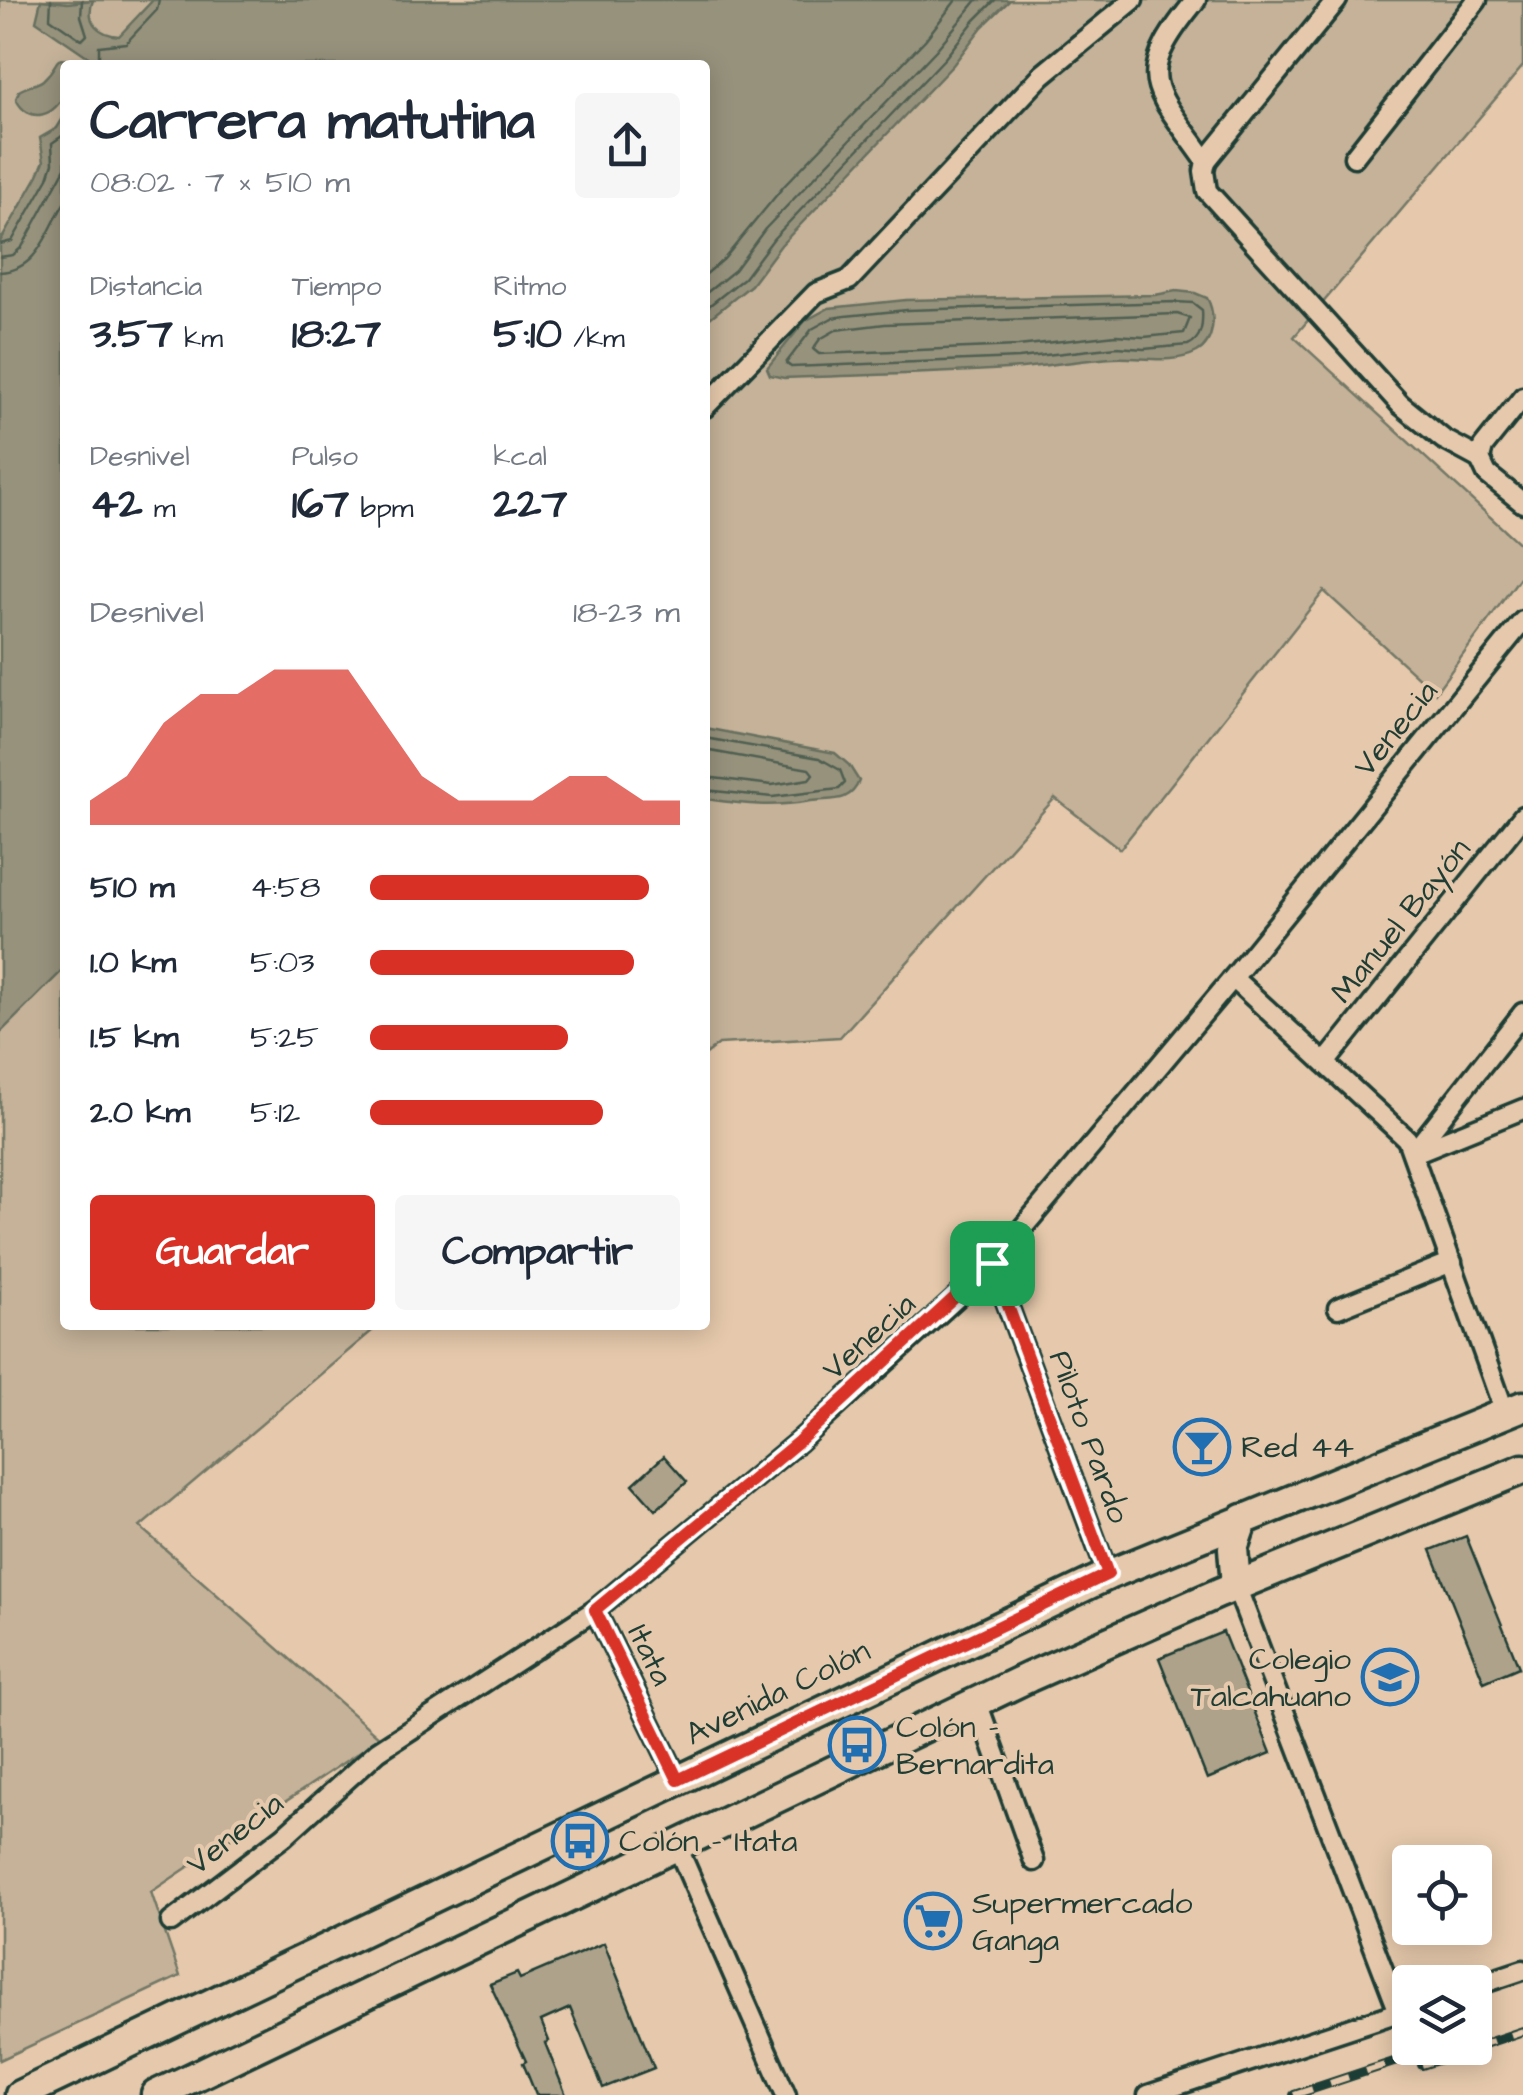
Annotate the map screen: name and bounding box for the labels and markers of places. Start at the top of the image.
pin [950,1221,1035,1306]
bar icon: Red 44 [1172,1417,1232,1477]
place label: Red 44 [1241,1425,1354,1470]
place label: Colegio Talcahuano [1191,1637,1351,1719]
school or university icon: Colegio Talcahuano [1360,1647,1420,1707]
place label: Colón - Bernardita [896,1705,1054,1787]
bus stop icon: Colón - Bernardita [827,1715,887,1775]
bus stop icon: Colón - Itata [550,1811,610,1871]
place label: Colón - Itata [619,1819,798,1864]
place label: Supermercado Ganga [972,1881,1192,1963]
supermarket icon: Supermercado Ganga [903,1891,963,1951]

